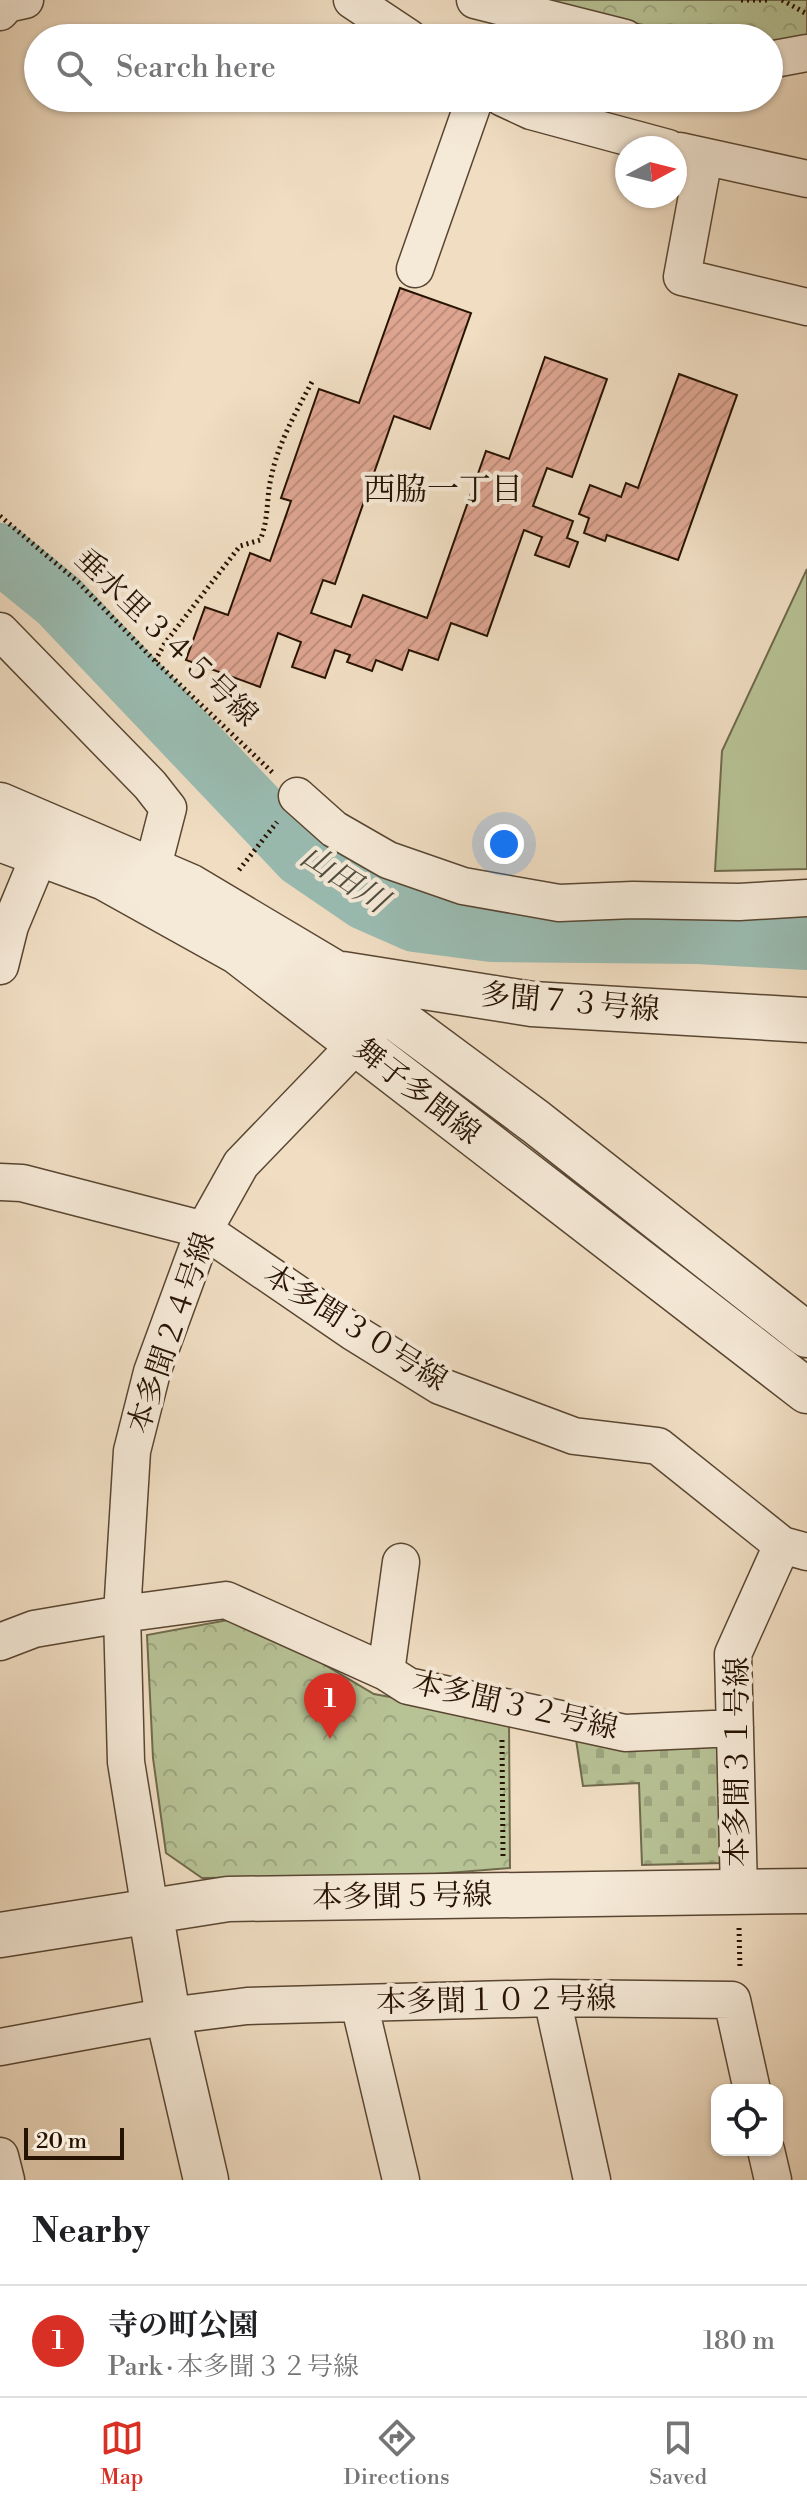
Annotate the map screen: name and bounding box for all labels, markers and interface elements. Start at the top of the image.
search box [24,24,783,112]
icon: search [52,46,96,90]
text: Search here [116,49,276,87]
north arrow [615,136,687,208]
district label: 西脇一丁目 [363,470,523,510]
street label: 垂水里３４５号線 [66,541,266,735]
your location [484,824,524,864]
water label: 山田川 [293,836,398,924]
street label: 多聞７３号線 [479,976,661,1030]
street label: 舞子多聞線 [346,1031,488,1153]
street label: 本多聞２４号線 [120,1228,224,1438]
street label: 本多聞３０号線 [256,1256,454,1400]
street label: 本多聞３１号線 [719,1657,757,1867]
street label: 本多聞３２号線 [408,1664,622,1748]
pin: 1 [304,1673,356,1739]
street label: 本多聞５号線 [312,1876,492,1918]
street label: 本多聞１０２号線 [376,1980,616,2022]
map controls [711,2084,783,2156]
button: locate [711,2084,783,2156]
scale bar [24,2124,124,2160]
text: 20 m [36,2128,87,2155]
text: Nearby [32,2211,150,2253]
text: 寺の町公園 [108,2307,258,2345]
text: 1 [52,2325,64,2357]
text: 180 m [703,2325,775,2357]
text: Park · 本多聞３２号線 [108,2351,359,2383]
tab: Map [100,2416,144,2491]
tab: Directions [344,2416,450,2491]
tab: Saved [649,2416,707,2491]

